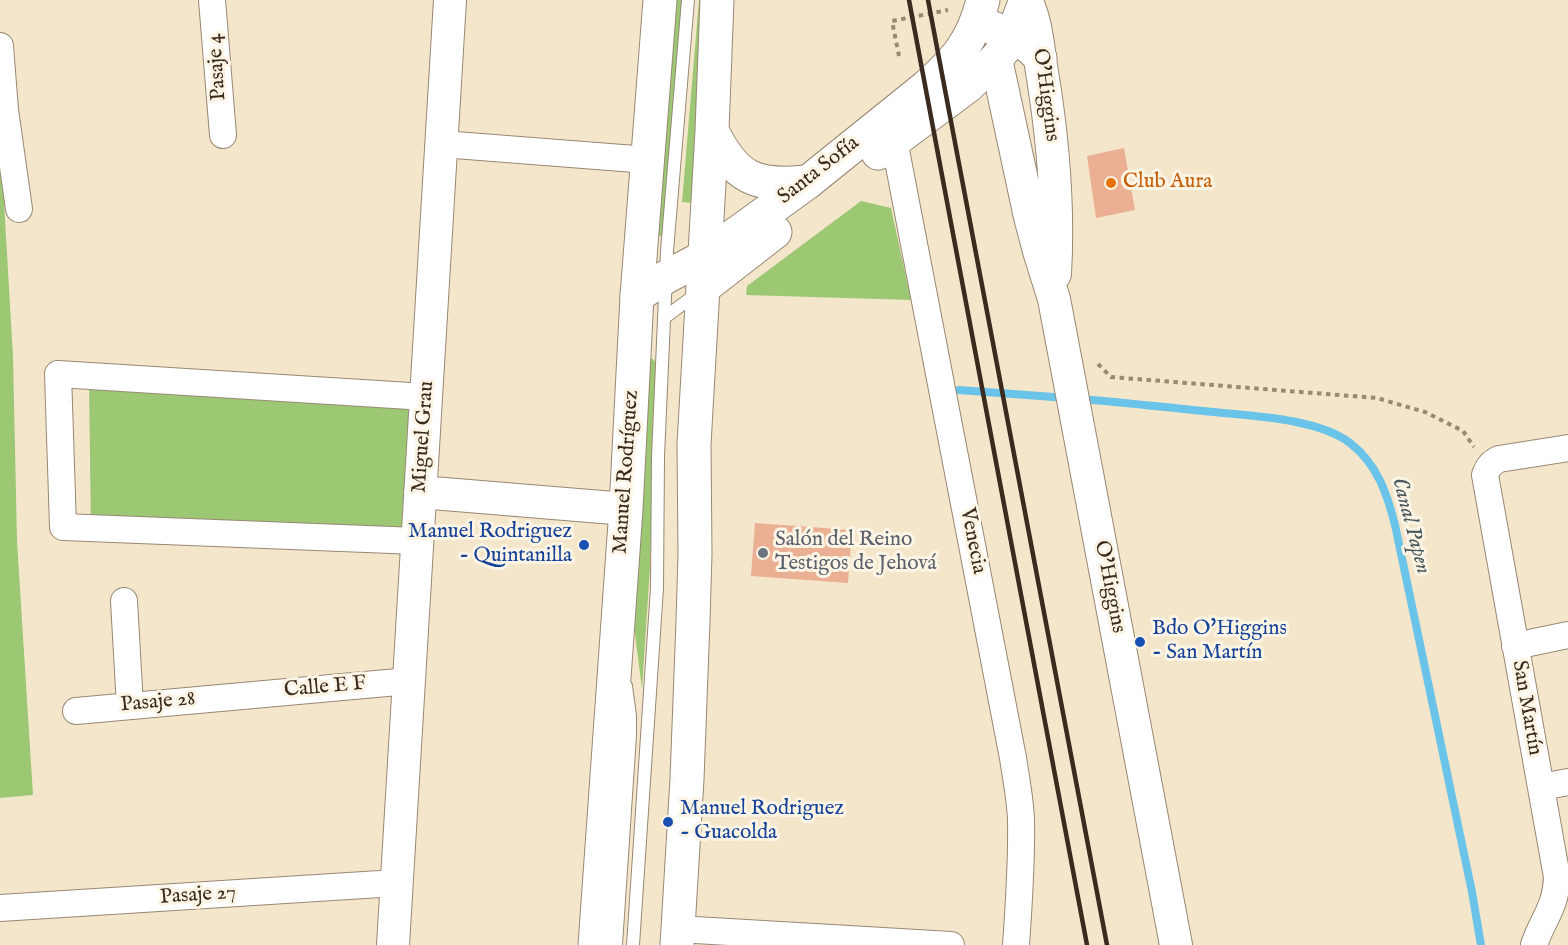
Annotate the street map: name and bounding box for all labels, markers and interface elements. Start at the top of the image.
street label: Pasaje 4 [203,33,233,101]
street label: O'Higgins [1026,47,1064,143]
street label: Santa Sofía [773,131,865,211]
place label: Club Aura [1123,170,1212,196]
marker: Club Aura [1104,176,1118,190]
street label: Miguel Grau [408,380,440,494]
street label: Manuel Rodríguez [609,389,645,555]
water label: Canal Papen [1384,475,1436,577]
street label: Venecia [953,506,991,576]
place label: Manuel Rodriguez - Quintanilla [408,520,572,570]
place label: Salón del Reino Testigos de Jehová [775,528,937,578]
marker: Manuel Rodriguez - Quintanilla [577,538,591,552]
street label: O'Higgins [1088,539,1130,635]
marker: Salón del Reino Testigos de Jehová [756,546,770,560]
place label: Bdo O'Higgins - San Martín [1152,617,1287,667]
marker: Bdo O'Higgins - San Martín [1133,635,1147,649]
street label: San Martín [1505,658,1547,758]
street label: Calle E F [283,672,367,704]
street label: Pasaje 28 [120,687,196,719]
place label: Manuel Rodriguez - Guacolda [680,797,844,847]
marker: Manuel Rodriguez - Guacolda [661,815,675,829]
street label: Pasaje 27 [159,881,237,911]

